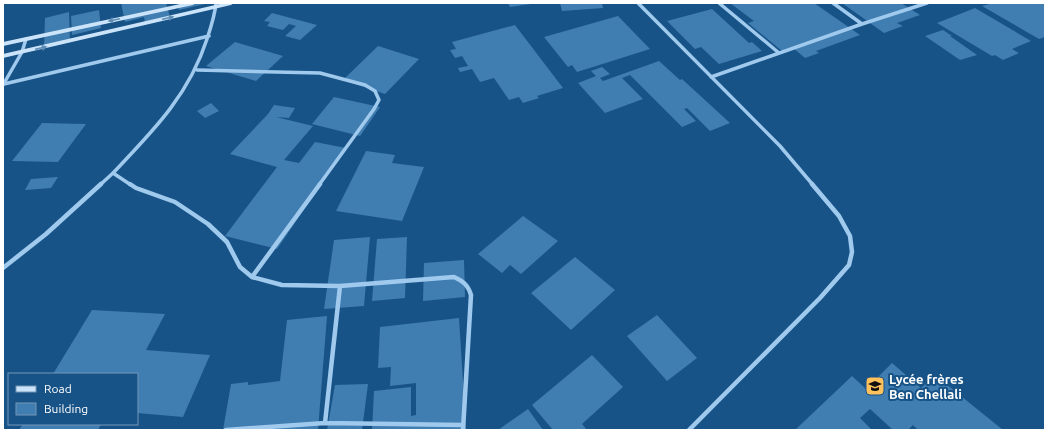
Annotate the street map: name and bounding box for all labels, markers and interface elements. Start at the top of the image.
one-way arrow [162,15,174,21]
one-way arrow [108,17,120,23]
one-way arrow [35,44,47,50]
place label: Lycée frères Ben Chellali [889,372,964,401]
legend [8,373,138,425]
school or university icon: Lycée frères Ben Chellali [864,375,886,397]
text: Road [44,382,72,395]
text: Building [44,402,88,415]

